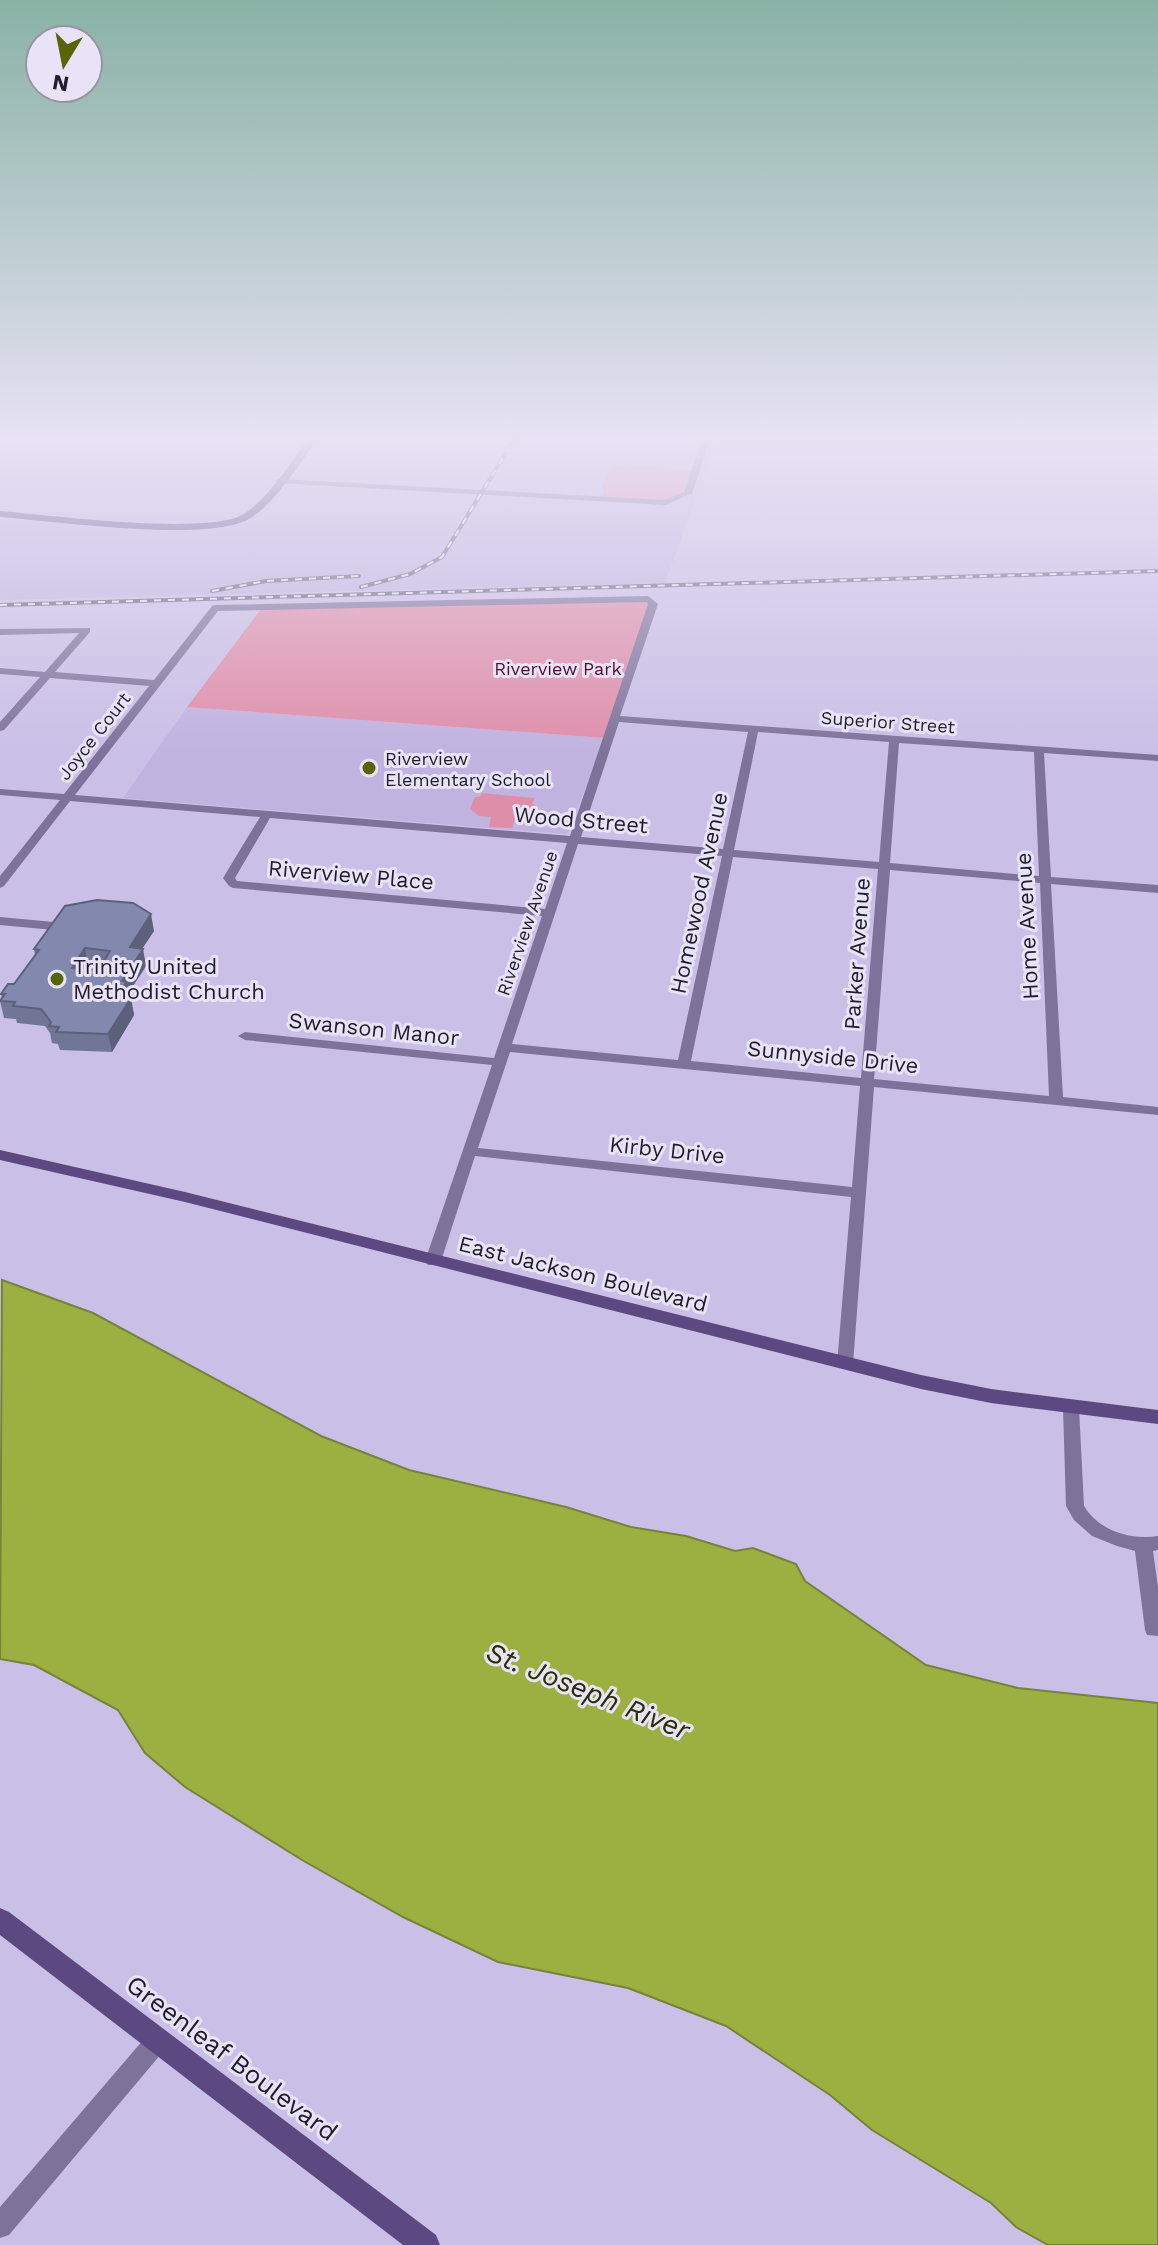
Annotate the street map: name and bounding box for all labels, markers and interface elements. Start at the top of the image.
north arrow [24,24,104,104]
text: N [50,69,71,97]
park label: Riverview Park [494,658,622,679]
street label: Joyce Court [53,688,135,784]
street label: Superior Street [820,707,956,737]
place label: Riverview Elementary School [385,748,551,790]
marker: Riverview Elementary School [360,759,378,777]
street label: Homewood Avenue [665,790,733,996]
street label: Wood Street [513,802,649,838]
street label: Riverview Avenue [492,848,562,998]
street label: Home Avenue [1011,852,1043,1000]
street label: Riverview Place [267,855,435,895]
street label: Parker Avenue [839,877,875,1031]
place label: Trinity United Methodist Church [73,954,265,1004]
marker: Trinity United Methodist Church [48,970,66,988]
street label: Swanson Manor [288,1008,460,1050]
street label: Sunnyside Drive [746,1036,920,1078]
street label: Kirby Drive [608,1132,726,1168]
street label: East Jackson Boulevard [456,1231,710,1317]
water label: St. Joseph River [481,1635,696,1747]
street label: Greenleaf Boulevard [121,1969,343,2147]

